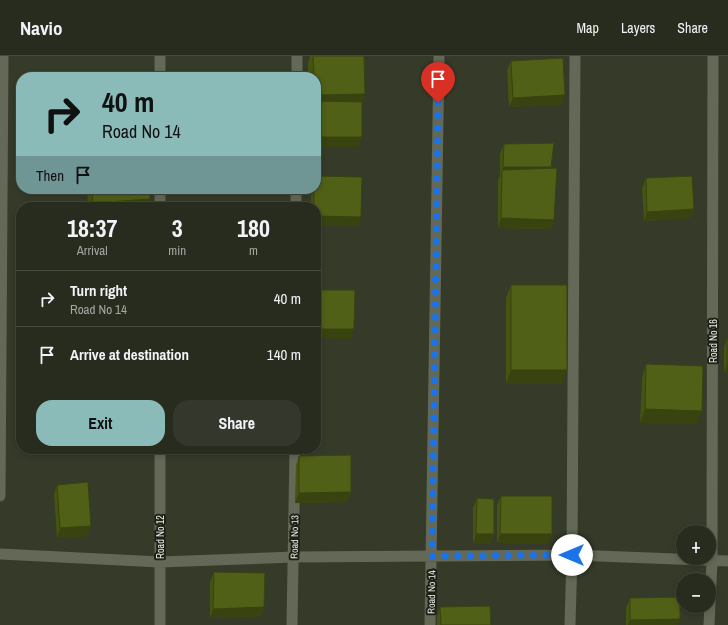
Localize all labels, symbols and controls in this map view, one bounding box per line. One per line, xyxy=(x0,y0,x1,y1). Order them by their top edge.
text: Navio xyxy=(20,15,62,41)
text: Map xyxy=(577,19,599,37)
text: Layers xyxy=(621,19,655,37)
text: Share xyxy=(677,19,708,37)
pin xyxy=(421,62,455,103)
icon: arrive xyxy=(427,68,449,90)
text: 40 m xyxy=(102,83,154,121)
icon: right xyxy=(36,88,88,140)
text: Road No 14 xyxy=(102,119,181,144)
icon: arrive xyxy=(72,164,94,186)
text: Then xyxy=(36,165,64,186)
text: 18:37 xyxy=(67,212,117,244)
text: 3 xyxy=(172,212,183,244)
text: 180 xyxy=(237,212,270,244)
text: Arrival xyxy=(77,242,108,259)
text: min xyxy=(168,242,186,259)
text: m xyxy=(249,242,258,259)
text: Turn right xyxy=(70,280,127,301)
icon: right xyxy=(36,288,58,310)
text: 40 m xyxy=(274,288,301,309)
text: Road No 14 xyxy=(70,301,127,318)
street label: Road No 16 xyxy=(707,319,720,363)
icon: arrive xyxy=(36,344,58,366)
text: Arrive at destination xyxy=(70,344,189,365)
text: 140 m xyxy=(267,344,301,365)
button: Exit xyxy=(36,400,165,446)
button: Share xyxy=(173,400,301,446)
street label: Road No 12 xyxy=(154,515,167,559)
street label: Road No 13 xyxy=(288,515,301,559)
map controls xyxy=(676,525,716,613)
button: + xyxy=(676,525,716,565)
position arrow xyxy=(551,534,593,576)
street label: Road No 14 xyxy=(425,570,438,614)
button: − xyxy=(676,573,716,613)

